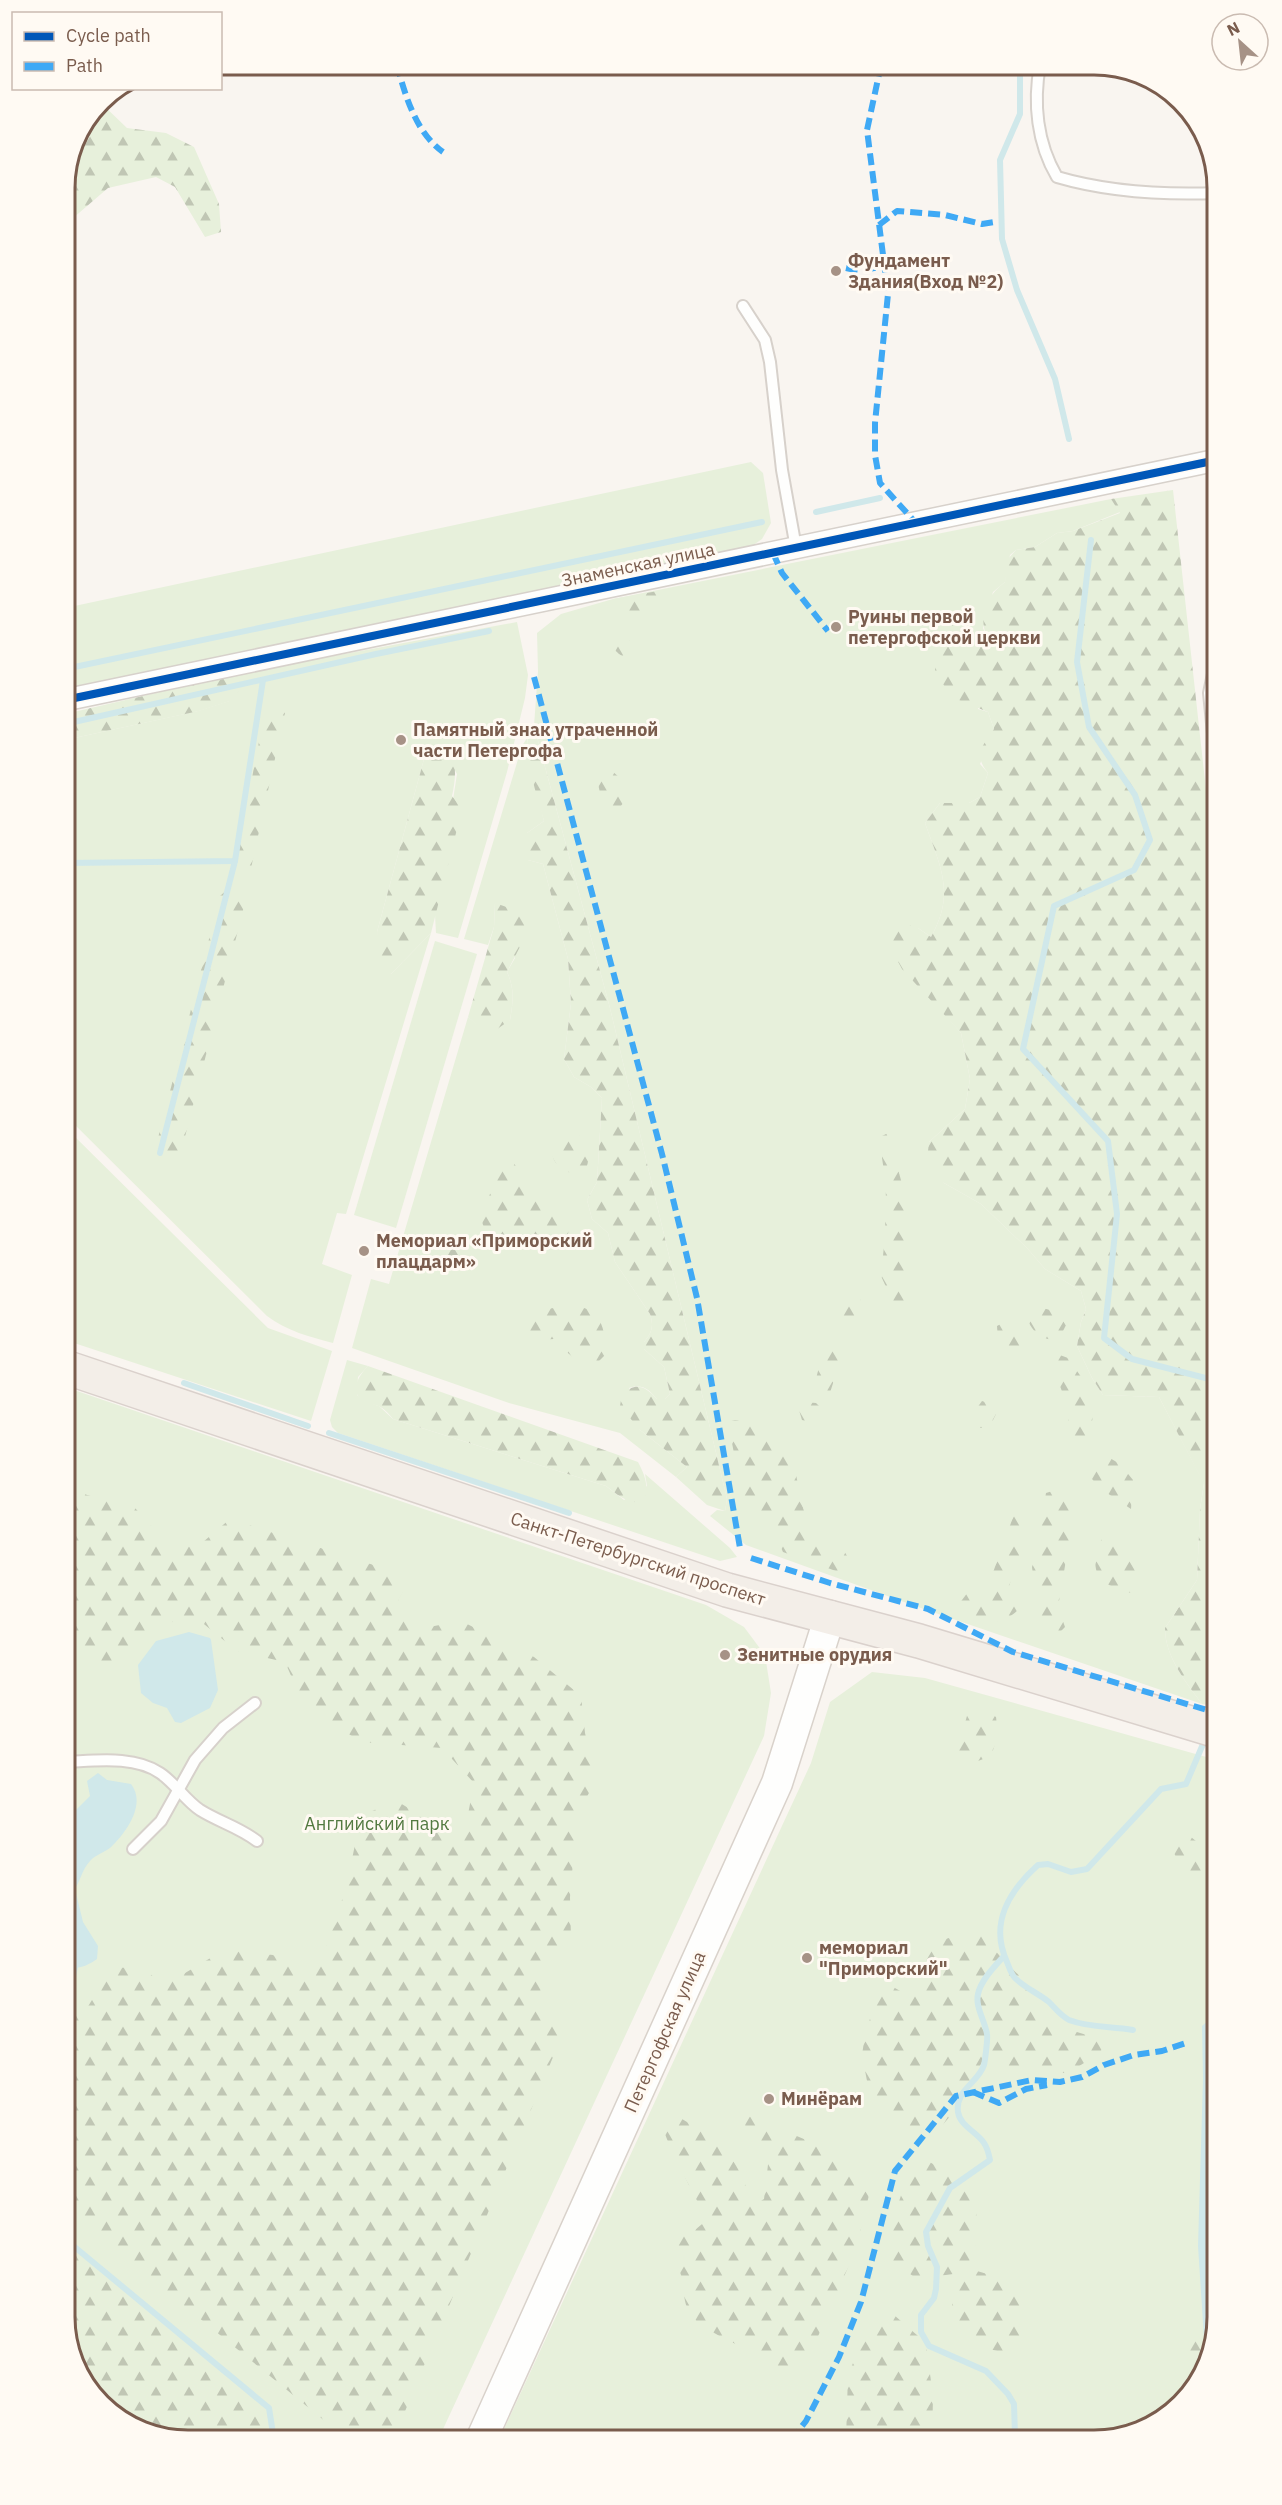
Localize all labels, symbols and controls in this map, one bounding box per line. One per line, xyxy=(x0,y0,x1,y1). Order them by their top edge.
legend xyxy=(12,12,222,90)
north arrow xyxy=(1210,12,1270,72)
text: N xyxy=(1223,17,1243,40)
text: Cycle path xyxy=(66,24,151,47)
text: Path xyxy=(66,54,103,77)
place label: Фундамент Здания(Вход №2) xyxy=(848,249,1003,293)
marker: Фундамент Здания(Вход №2) xyxy=(829,264,843,278)
street label: Знаменская улица xyxy=(559,537,717,592)
place label: Руины первой петергофской церкви xyxy=(848,605,1041,649)
marker: Руины первой петергофской церкви xyxy=(829,620,843,634)
place label: Памятный знак утраченной части Петергофа xyxy=(413,718,658,762)
marker: Памятный знак утраченной части Петергофа xyxy=(394,733,408,747)
place label: Мемориал «Приморский плацдарм» xyxy=(376,1229,592,1273)
marker: Мемориал «Приморский плацдарм» xyxy=(357,1244,371,1258)
street label: Санкт-Петербургский проспект xyxy=(508,1506,769,1611)
place label: Зенитные орудия xyxy=(737,1643,892,1666)
marker: Зенитные орудия xyxy=(718,1648,732,1662)
park label: Английский парк xyxy=(304,1812,450,1835)
place label: мемориал "Приморский" xyxy=(819,1936,948,1980)
street label: Петергофская улица xyxy=(619,1947,711,2116)
marker: мемориал "Приморский" xyxy=(800,1951,814,1965)
place label: Минёрам xyxy=(781,2087,862,2110)
marker: Минёрам xyxy=(762,2092,776,2106)

